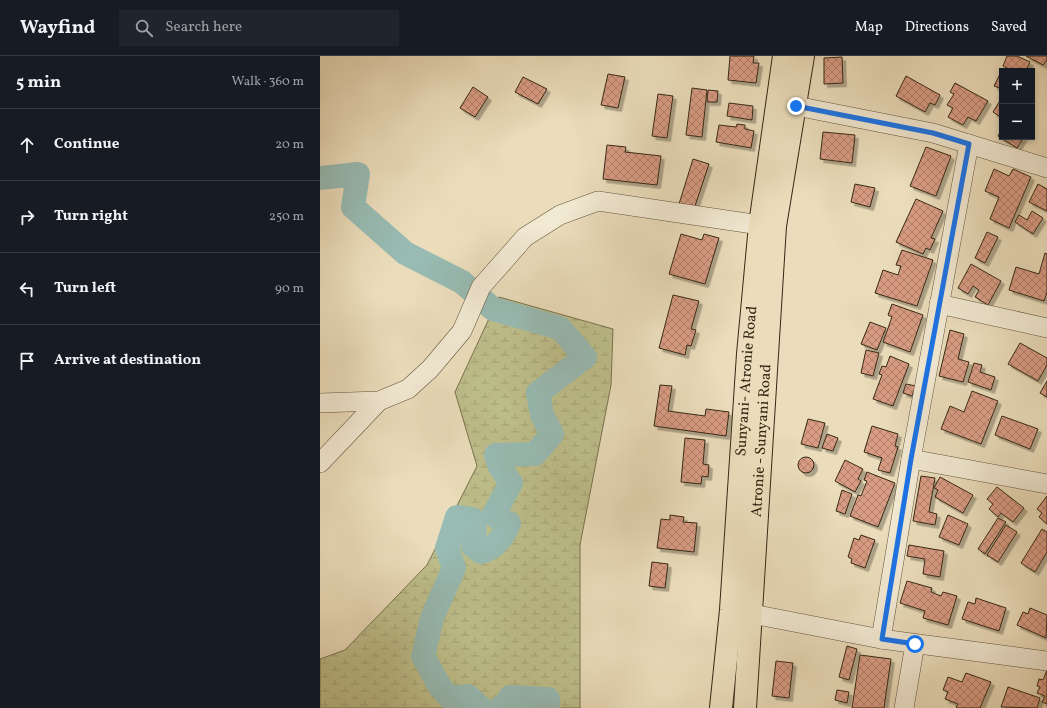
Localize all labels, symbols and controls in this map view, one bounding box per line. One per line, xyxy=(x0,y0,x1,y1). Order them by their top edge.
search box xyxy=(119,10,399,46)
text: Wayfind xyxy=(20,15,95,41)
icon: search xyxy=(133,17,155,39)
text: Search here xyxy=(165,17,242,38)
text: Map xyxy=(855,18,883,37)
text: Directions xyxy=(905,18,969,37)
text: Saved xyxy=(991,18,1027,37)
map controls xyxy=(999,68,1035,140)
button: + xyxy=(999,68,1035,104)
text: 5 min xyxy=(16,71,61,94)
text: Walk · 360 m xyxy=(232,73,304,91)
route end xyxy=(787,97,805,115)
button: − xyxy=(999,104,1035,140)
icon: ahead xyxy=(16,134,38,156)
text: Continue xyxy=(54,134,119,155)
text: 20 m xyxy=(275,136,304,154)
icon: right xyxy=(16,206,38,228)
text: Turn right xyxy=(54,206,128,227)
text: 250 m xyxy=(269,208,304,226)
icon: left xyxy=(16,278,38,300)
text: Turn left xyxy=(54,278,116,299)
text: 90 m xyxy=(275,280,304,298)
street label: Sunyani- Atronie Road xyxy=(731,305,763,457)
icon: arrive xyxy=(16,350,38,372)
text: Arrive at destination xyxy=(54,350,201,371)
street label: Atronie - Sunyani Road xyxy=(746,363,777,518)
route start xyxy=(906,635,924,653)

